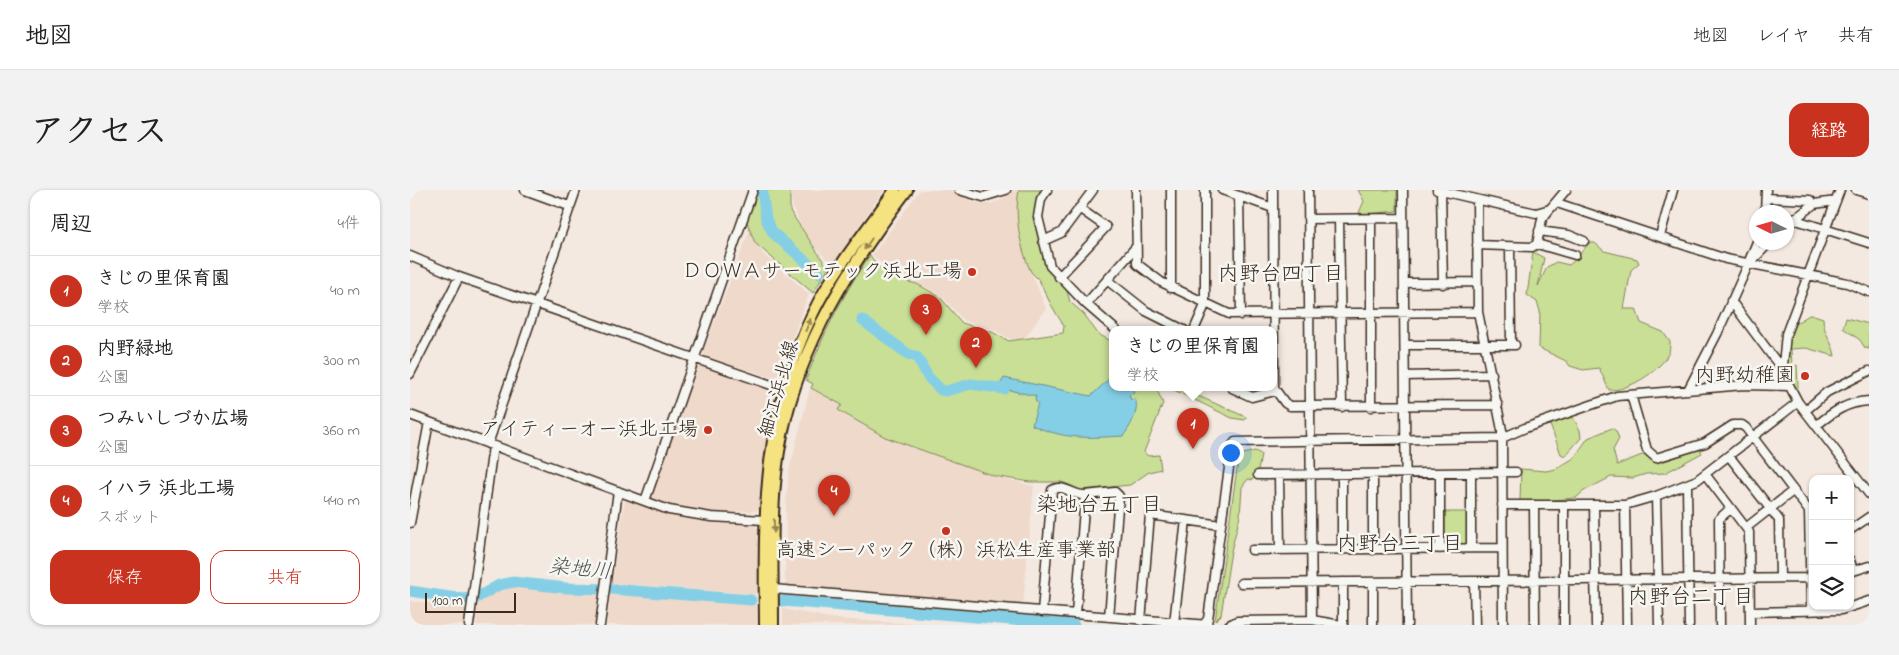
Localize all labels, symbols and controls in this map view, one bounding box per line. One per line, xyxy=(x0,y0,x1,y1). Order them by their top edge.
text: 地図 xyxy=(25,20,73,55)
text: 地図 xyxy=(1693,24,1729,50)
text: レイヤ xyxy=(1757,24,1810,50)
text: 共有 xyxy=(1838,24,1874,50)
button: 経路 xyxy=(1789,103,1869,157)
text: アクセス xyxy=(30,108,168,159)
north arrow xyxy=(1749,205,1794,250)
text: 周辺 xyxy=(50,210,92,240)
text: 4件 xyxy=(337,212,360,236)
one-way arrow xyxy=(863,237,873,251)
place label: ＤＯＷＡサーモテック浜北工場 xyxy=(682,258,962,287)
district label: 内野台四丁目 xyxy=(1218,260,1344,290)
text: きじの里保育園 xyxy=(97,266,230,293)
marker: ＤＯＷＡサーモテック浜北工場 xyxy=(966,266,978,278)
text: 1 xyxy=(63,279,69,303)
text: 40 m xyxy=(330,279,360,303)
pin: 3 xyxy=(910,294,942,335)
text: 学校 xyxy=(97,296,129,320)
one-way arrow xyxy=(804,317,812,332)
popup xyxy=(1109,326,1277,391)
pin: 2 xyxy=(960,327,992,368)
text: きじの里保育園 xyxy=(1126,334,1260,361)
text: 内野緑地 xyxy=(97,336,173,363)
street label: 細江浜北線 xyxy=(752,337,808,441)
text: 2 xyxy=(62,349,70,373)
text: 300 m xyxy=(323,349,360,373)
place label: 内野幼稚園 xyxy=(1695,362,1795,391)
text: 学校 xyxy=(1126,364,1159,388)
text: 公園 xyxy=(97,366,129,390)
marker: 内野幼稚園 xyxy=(1799,370,1811,382)
text: つみいしづか広場 xyxy=(97,406,249,433)
pin: 1 xyxy=(1177,408,1209,449)
place label: アイティーオー浜北工場 xyxy=(480,416,698,445)
text: 3 xyxy=(63,419,69,443)
text: 360 m xyxy=(323,419,360,443)
marker: アイティーオー浜北工場 xyxy=(702,424,714,436)
text: 公園 xyxy=(97,436,129,460)
your location xyxy=(1218,440,1244,466)
pin: 4 xyxy=(818,475,850,516)
map controls xyxy=(1809,475,1854,610)
button: + xyxy=(1809,475,1854,520)
text: イハラ 浜北工場 xyxy=(97,476,235,503)
text: 4 xyxy=(63,489,69,513)
text: 440 m xyxy=(323,489,360,513)
district label: 染地台五丁目 xyxy=(1036,491,1162,521)
text: スポット xyxy=(97,506,161,530)
one-way arrow xyxy=(770,518,778,534)
button: − xyxy=(1809,520,1854,565)
marker: 高速シーパック（株）浜松生産事業部 xyxy=(940,525,952,537)
district label: 内野台三丁目 xyxy=(1337,530,1463,560)
place label: 高速シーパック（株）浜松生産事業部 xyxy=(776,537,1116,566)
button: 保存 xyxy=(50,550,200,604)
button: 共有 xyxy=(210,550,360,604)
water label: 染地川 xyxy=(547,552,613,588)
button: layers xyxy=(1809,565,1854,610)
district label: 内野台二丁目 xyxy=(1628,583,1754,613)
scale bar xyxy=(425,590,516,613)
text: 100 m xyxy=(432,591,463,612)

